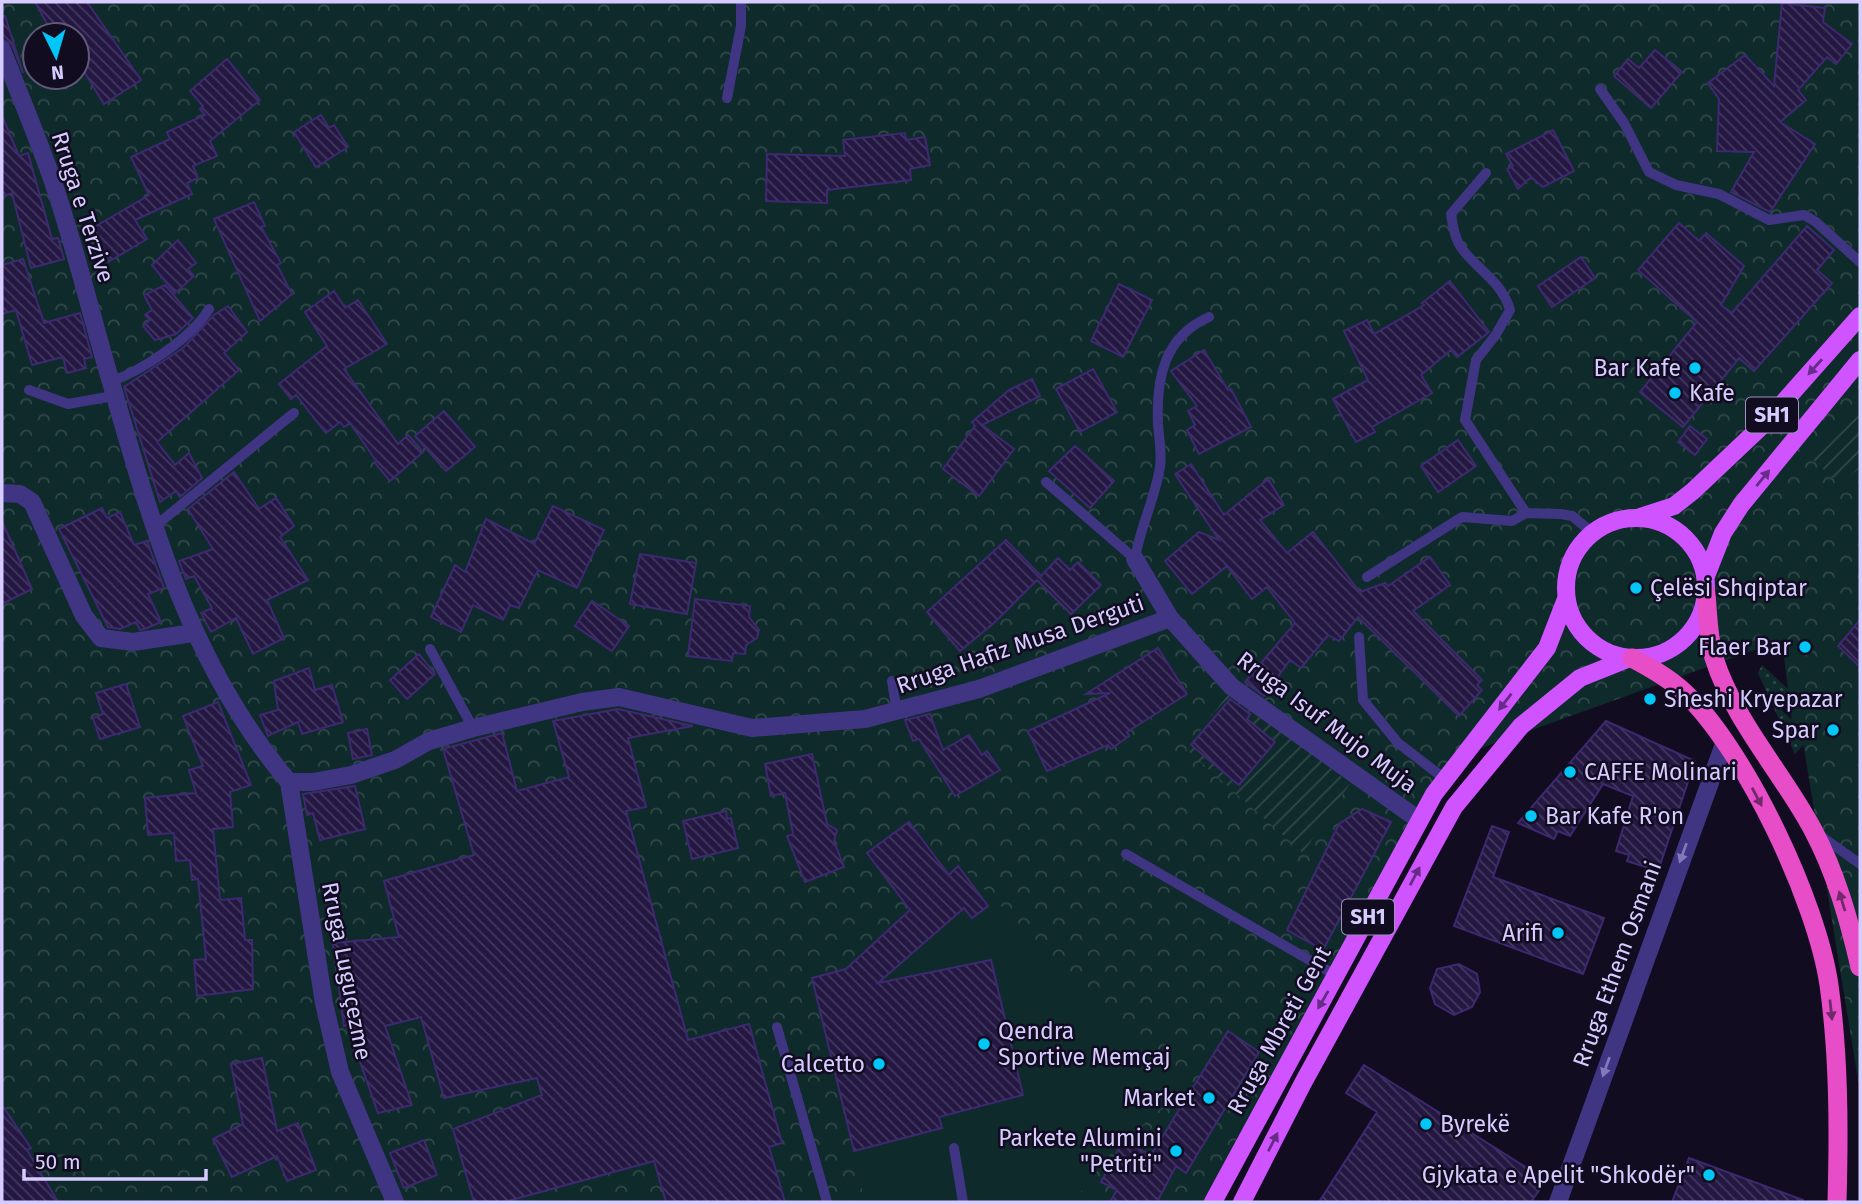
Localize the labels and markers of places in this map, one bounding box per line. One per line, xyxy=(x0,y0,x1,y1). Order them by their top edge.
place label: Bar Kafe xyxy=(1594,354,1681,382)
marker: Bar Kafe xyxy=(1687,360,1703,376)
place label: Kafe xyxy=(1689,379,1735,407)
marker: Kafe xyxy=(1667,385,1683,401)
place label: Çelësi Shqiptar xyxy=(1650,574,1807,602)
marker: Çelësi Shqiptar xyxy=(1628,580,1644,596)
place label: Flaer Bar xyxy=(1698,633,1791,661)
marker: Flaer Bar xyxy=(1797,639,1813,655)
place label: Sheshi Kryepazar xyxy=(1664,685,1843,713)
marker: Sheshi Kryepazar xyxy=(1642,691,1658,707)
place label: Spar xyxy=(1772,716,1819,744)
marker: Spar xyxy=(1825,722,1841,738)
place label: CAFFE Molinari xyxy=(1584,758,1737,786)
marker: CAFFE Molinari xyxy=(1562,764,1578,780)
place label: Bar Kafe R'on xyxy=(1545,802,1684,830)
marker: Bar Kafe R'on xyxy=(1523,808,1539,824)
place label: Arifi xyxy=(1502,919,1544,947)
marker: Arifi xyxy=(1550,925,1566,941)
place label: Qendra Sportive Memçaj xyxy=(998,1017,1171,1071)
marker: Qendra Sportive Memçaj xyxy=(976,1036,992,1052)
place label: Calcetto xyxy=(781,1050,865,1078)
marker: Calcetto xyxy=(871,1056,887,1072)
place label: Market xyxy=(1123,1084,1196,1112)
marker: Market xyxy=(1201,1090,1217,1106)
place label: Byrekë xyxy=(1440,1110,1510,1138)
marker: Byrekë xyxy=(1418,1116,1434,1132)
place label: Parkete Alumini "Petriti" xyxy=(998,1124,1162,1178)
marker: Parkete Alumini "Petriti" xyxy=(1168,1143,1184,1159)
place label: Gjykata e Apelit "Shkodër" xyxy=(1422,1161,1695,1189)
marker: Gjykata e Apelit "Shkodër" xyxy=(1701,1167,1717,1183)

